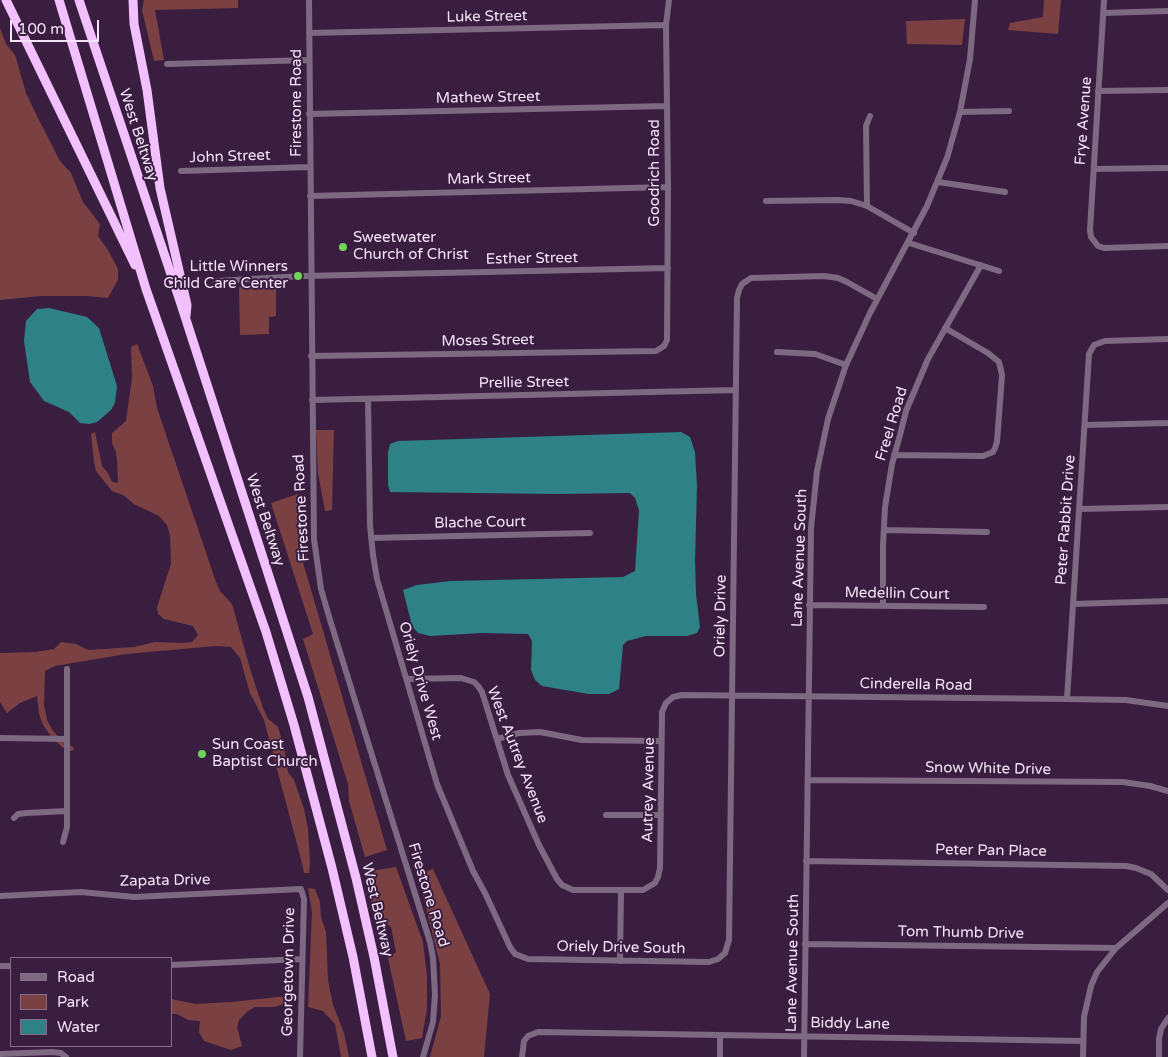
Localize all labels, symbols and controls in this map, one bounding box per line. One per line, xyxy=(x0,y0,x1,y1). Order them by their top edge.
street label: Luke Street xyxy=(446,7,528,27)
scale bar xyxy=(12,10,101,42)
text: 100 m xyxy=(18,20,64,38)
street label: Firestone Road xyxy=(288,49,306,157)
street label: Frye Avenue xyxy=(1072,76,1096,166)
street label: West Beltway xyxy=(115,87,161,183)
street label: Mathew Street xyxy=(436,88,540,108)
street label: Goodrich Road xyxy=(646,119,664,227)
street label: John Street xyxy=(189,147,271,167)
street label: Mark Street xyxy=(447,169,531,189)
place label: Sweetwater Church of Christ xyxy=(353,229,469,264)
marker: Sweetwater Church of Christ xyxy=(337,241,349,253)
street label: Esther Street xyxy=(486,249,578,269)
place label: Little Winners Child Care Center xyxy=(163,258,288,293)
marker: Little Winners Child Care Center xyxy=(292,270,304,282)
street label: Moses Street xyxy=(441,331,535,351)
street label: Prellie Street xyxy=(479,373,569,393)
street label: Freel Road xyxy=(872,385,912,463)
street label: Firestone Road xyxy=(290,454,314,562)
street label: Peter Rabbit Drive xyxy=(1052,454,1080,586)
street label: West Beltway xyxy=(242,472,288,568)
street label: Lane Avenue South xyxy=(789,488,811,628)
street label: Blache Court xyxy=(434,513,526,533)
street label: Oriely Drive xyxy=(711,575,731,657)
street label: Medellin Court xyxy=(844,584,950,604)
street label: Oriely Drive West xyxy=(394,620,446,742)
street label: Cinderella Road xyxy=(859,675,973,695)
street label: West Autrey Avenue xyxy=(483,684,551,826)
place label: Sun Coast Baptist Church xyxy=(212,736,318,771)
street label: Autrey Avenue xyxy=(639,737,659,843)
marker: Sun Coast Baptist Church xyxy=(196,748,208,760)
street label: Snow White Drive xyxy=(925,759,1051,779)
street label: Firestone Road xyxy=(404,841,452,949)
street label: Peter Pan Place xyxy=(935,841,1047,861)
street label: West Beltway xyxy=(357,861,397,959)
street label: Zapata Drive xyxy=(119,871,211,891)
street label: Lane Avenue South xyxy=(783,894,803,1032)
street label: Georgetown Drive xyxy=(279,907,299,1037)
street label: Tom Thumb Drive xyxy=(898,923,1024,943)
street label: Oriely Drive South xyxy=(556,938,686,958)
legend xyxy=(10,957,172,1047)
text: Road xyxy=(57,968,95,986)
text: Park xyxy=(57,993,89,1011)
street label: Biddy Lane xyxy=(810,1014,890,1034)
text: Water xyxy=(57,1018,100,1036)

